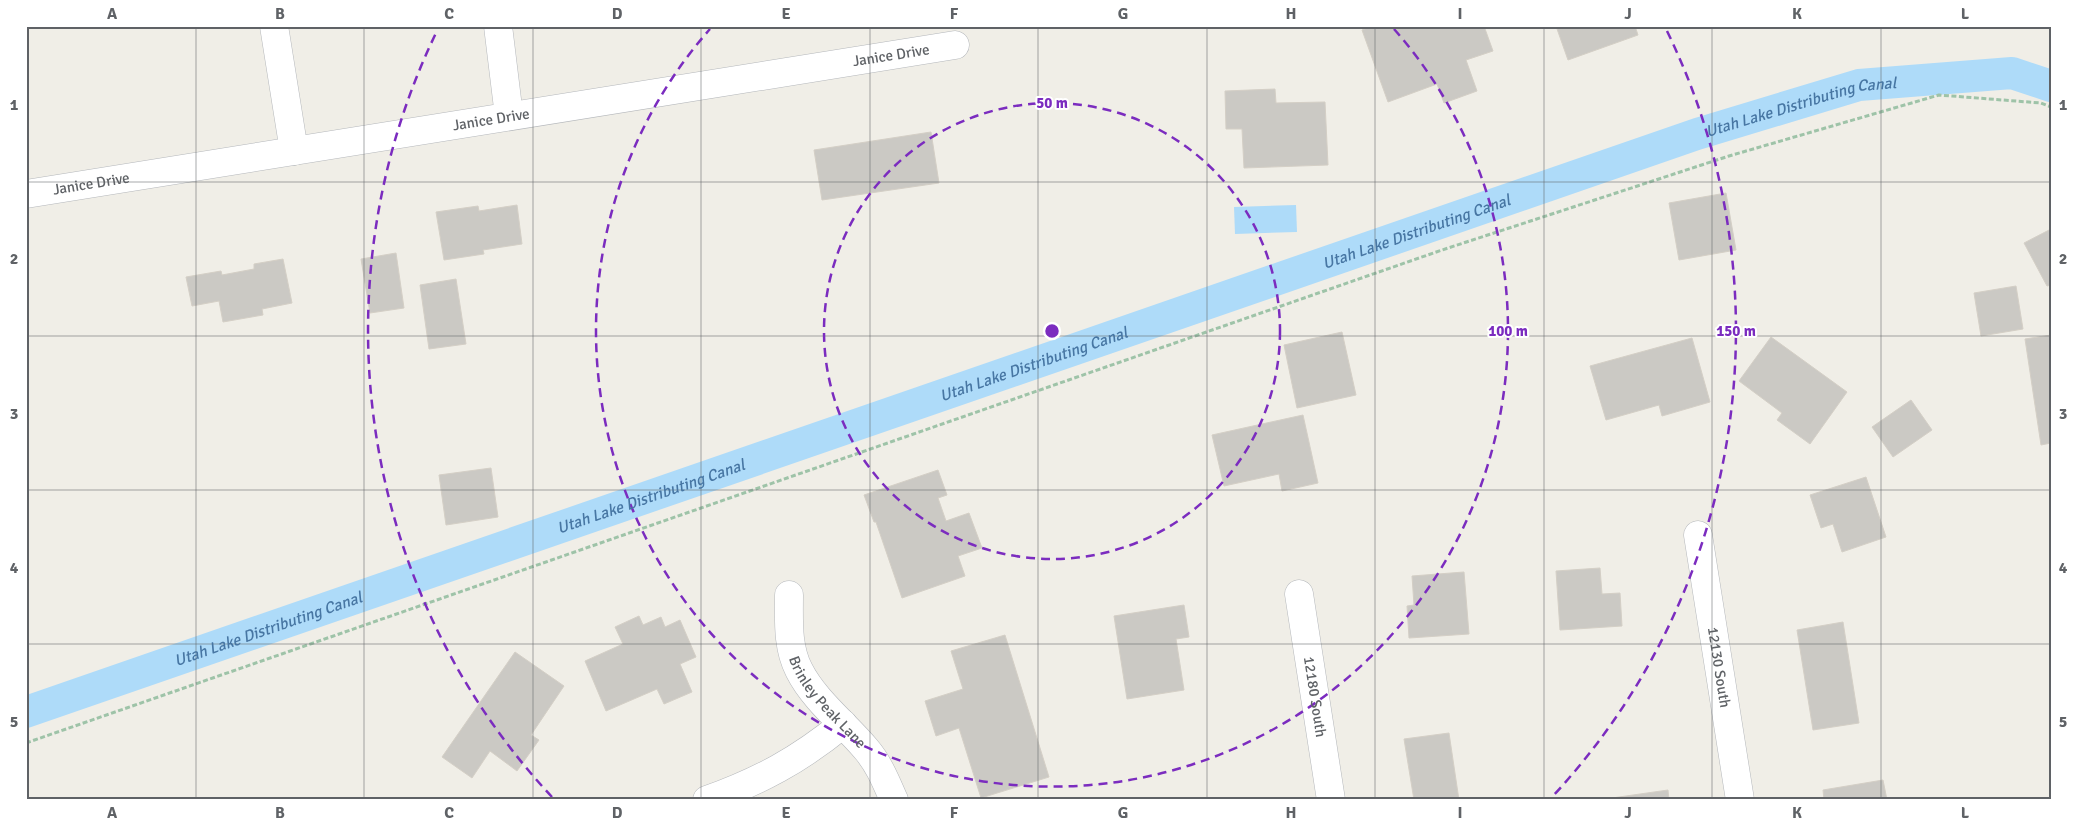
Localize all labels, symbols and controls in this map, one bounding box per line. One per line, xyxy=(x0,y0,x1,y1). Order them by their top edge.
text: A xyxy=(107,4,118,24)
text: B xyxy=(275,4,285,24)
text: C xyxy=(444,4,454,24)
text: D xyxy=(612,4,623,24)
text: E xyxy=(781,4,791,24)
text: F xyxy=(950,4,959,24)
text: G xyxy=(1118,4,1128,24)
text: H xyxy=(1286,4,1296,24)
text: I xyxy=(1457,4,1463,24)
text: J xyxy=(1624,4,1632,24)
text: K xyxy=(1792,4,1802,24)
text: L xyxy=(1961,4,1970,24)
street label: Janice Drive xyxy=(851,40,931,70)
water label: Utah Lake Distributing Canal xyxy=(1703,73,1898,142)
text: 50 m xyxy=(1036,94,1068,112)
text: 1 xyxy=(10,95,19,115)
text: 1 xyxy=(2059,95,2068,115)
street label: Janice Drive xyxy=(451,104,531,134)
street label: Janice Drive xyxy=(51,169,131,199)
water label: Utah Lake Distributing Canal xyxy=(1320,190,1514,274)
text: 2 xyxy=(10,249,18,269)
text: 2 xyxy=(2059,249,2067,269)
water label: Utah Lake Distributing Canal xyxy=(937,322,1132,406)
centre of rings xyxy=(1043,322,1061,340)
text: 100 m xyxy=(1488,322,1528,340)
text: 150 m xyxy=(1716,322,1756,340)
text: 3 xyxy=(10,404,18,424)
text: 3 xyxy=(2059,404,2067,424)
water label: Utah Lake Distributing Canal xyxy=(554,455,749,539)
text: 4 xyxy=(10,558,19,578)
text: 4 xyxy=(2059,558,2068,578)
water label: Utah Lake Distributing Canal xyxy=(172,587,366,671)
street label: 12130 South xyxy=(1704,626,1734,709)
street label: Brinley Peak Lane xyxy=(785,654,870,752)
street label: 12180 South xyxy=(1300,655,1330,738)
text: 5 xyxy=(10,712,18,732)
text: 5 xyxy=(2059,712,2067,732)
text: A xyxy=(107,803,118,823)
text: B xyxy=(275,803,285,823)
text: C xyxy=(444,803,454,823)
text: D xyxy=(612,803,623,823)
text: E xyxy=(781,803,791,823)
text: F xyxy=(950,803,959,823)
text: G xyxy=(1118,803,1128,823)
text: H xyxy=(1286,803,1296,823)
text: I xyxy=(1457,803,1463,823)
text: J xyxy=(1624,803,1632,823)
text: K xyxy=(1792,803,1802,823)
text: L xyxy=(1961,803,1970,823)

